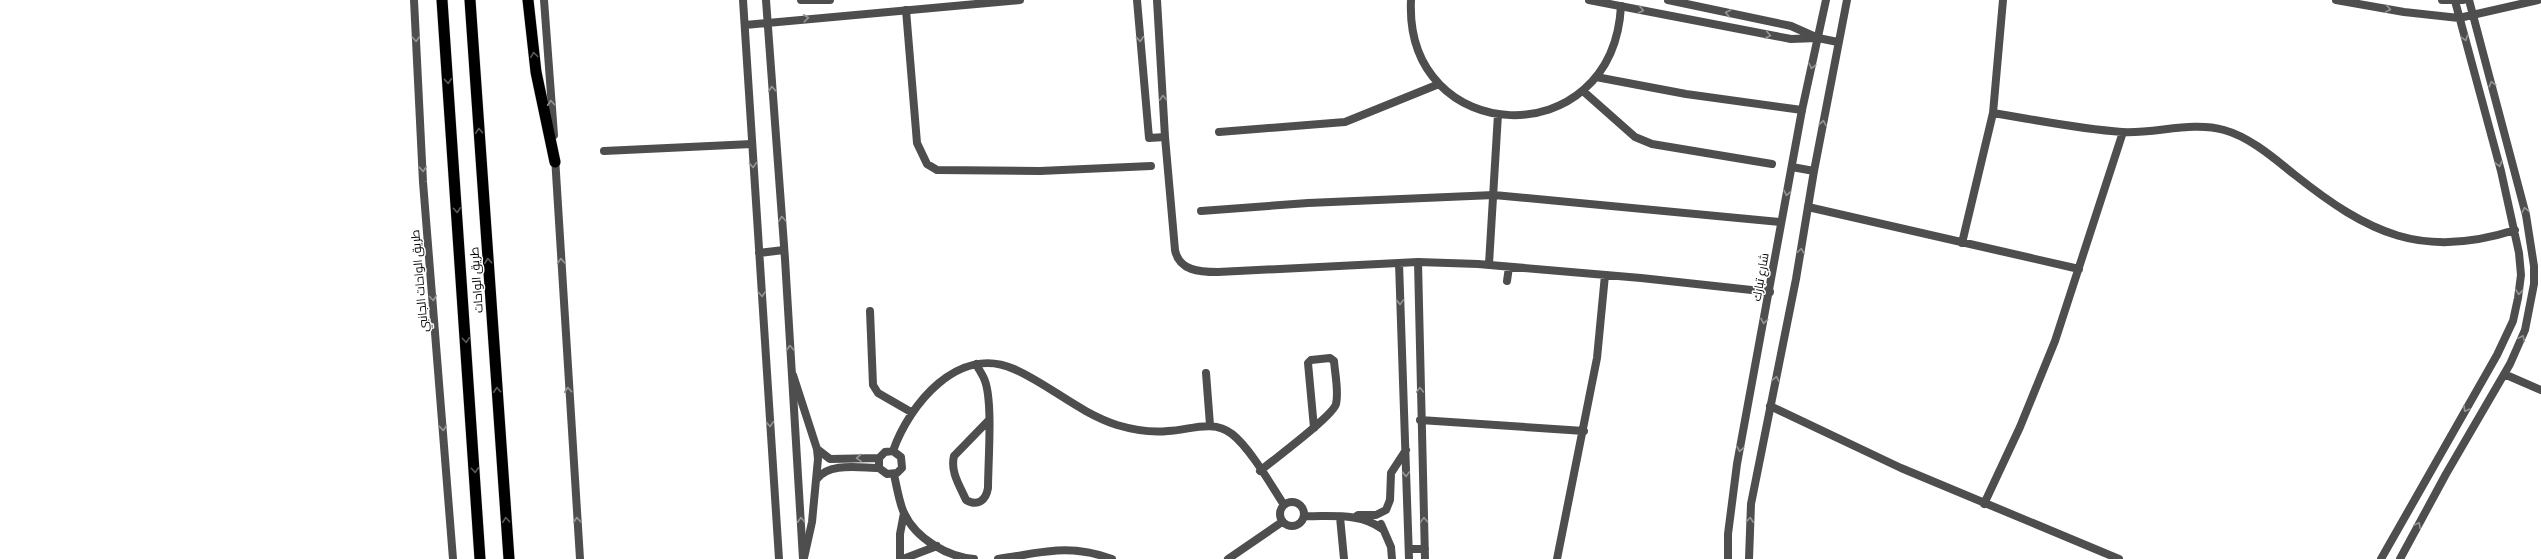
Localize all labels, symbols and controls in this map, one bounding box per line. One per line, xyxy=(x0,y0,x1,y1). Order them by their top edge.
one-way arrow xyxy=(2385,4,2391,13)
one-way arrow xyxy=(1638,5,1644,14)
one-way arrow xyxy=(1725,9,1731,17)
one-way arrow xyxy=(803,14,809,23)
one-way arrow xyxy=(1765,30,1771,39)
one-way arrow xyxy=(2460,35,2469,42)
one-way arrow xyxy=(412,36,420,42)
one-way arrow xyxy=(1136,36,1145,42)
one-way arrow xyxy=(530,52,539,59)
one-way arrow xyxy=(1809,62,1817,69)
one-way arrow xyxy=(443,78,452,84)
one-way arrow xyxy=(2488,81,2497,88)
one-way arrow xyxy=(768,86,777,92)
one-way arrow xyxy=(1159,95,1167,101)
one-way arrow xyxy=(547,100,556,106)
one-way arrow xyxy=(1818,120,1827,126)
one-way arrow xyxy=(475,128,484,134)
one-way arrow xyxy=(2494,161,2502,167)
one-way arrow xyxy=(748,162,757,168)
one-way arrow xyxy=(418,166,427,172)
one-way arrow xyxy=(1783,190,1791,196)
one-way arrow xyxy=(453,207,462,213)
one-way arrow xyxy=(2521,207,2529,213)
one-way arrow xyxy=(778,216,787,222)
street label: طريق الواحات الجانبي xyxy=(405,229,434,333)
street label: طريق الواحات xyxy=(464,246,488,314)
one-way arrow xyxy=(1796,248,1805,254)
street label: شارع تبارك xyxy=(1746,251,1774,303)
one-way arrow xyxy=(484,258,493,264)
one-way arrow xyxy=(556,258,565,264)
one-way arrow xyxy=(2515,289,2524,295)
one-way arrow xyxy=(757,291,766,297)
one-way arrow xyxy=(428,295,437,301)
one-way arrow xyxy=(1396,299,1405,305)
one-way arrow xyxy=(1760,318,1769,324)
one-way arrow xyxy=(2517,334,2525,342)
one-way arrow xyxy=(462,337,471,343)
one-way arrow xyxy=(785,345,794,351)
one-way arrow xyxy=(1771,375,1779,382)
one-way arrow xyxy=(492,387,501,393)
one-way arrow xyxy=(564,387,573,393)
one-way arrow xyxy=(1415,387,1424,393)
one-way arrow xyxy=(2463,405,2470,412)
one-way arrow xyxy=(766,421,775,427)
one-way arrow xyxy=(439,425,448,431)
one-way arrow xyxy=(1736,446,1744,452)
one-way arrow xyxy=(856,454,862,463)
one-way arrow xyxy=(470,467,479,473)
one-way arrow xyxy=(1402,471,1411,477)
one-way arrow xyxy=(502,517,511,523)
one-way arrow xyxy=(573,517,582,523)
one-way arrow xyxy=(796,517,805,523)
one-way arrow xyxy=(1419,517,1428,523)
one-way arrow xyxy=(1746,517,1755,523)
one-way arrow xyxy=(2414,521,2421,529)

